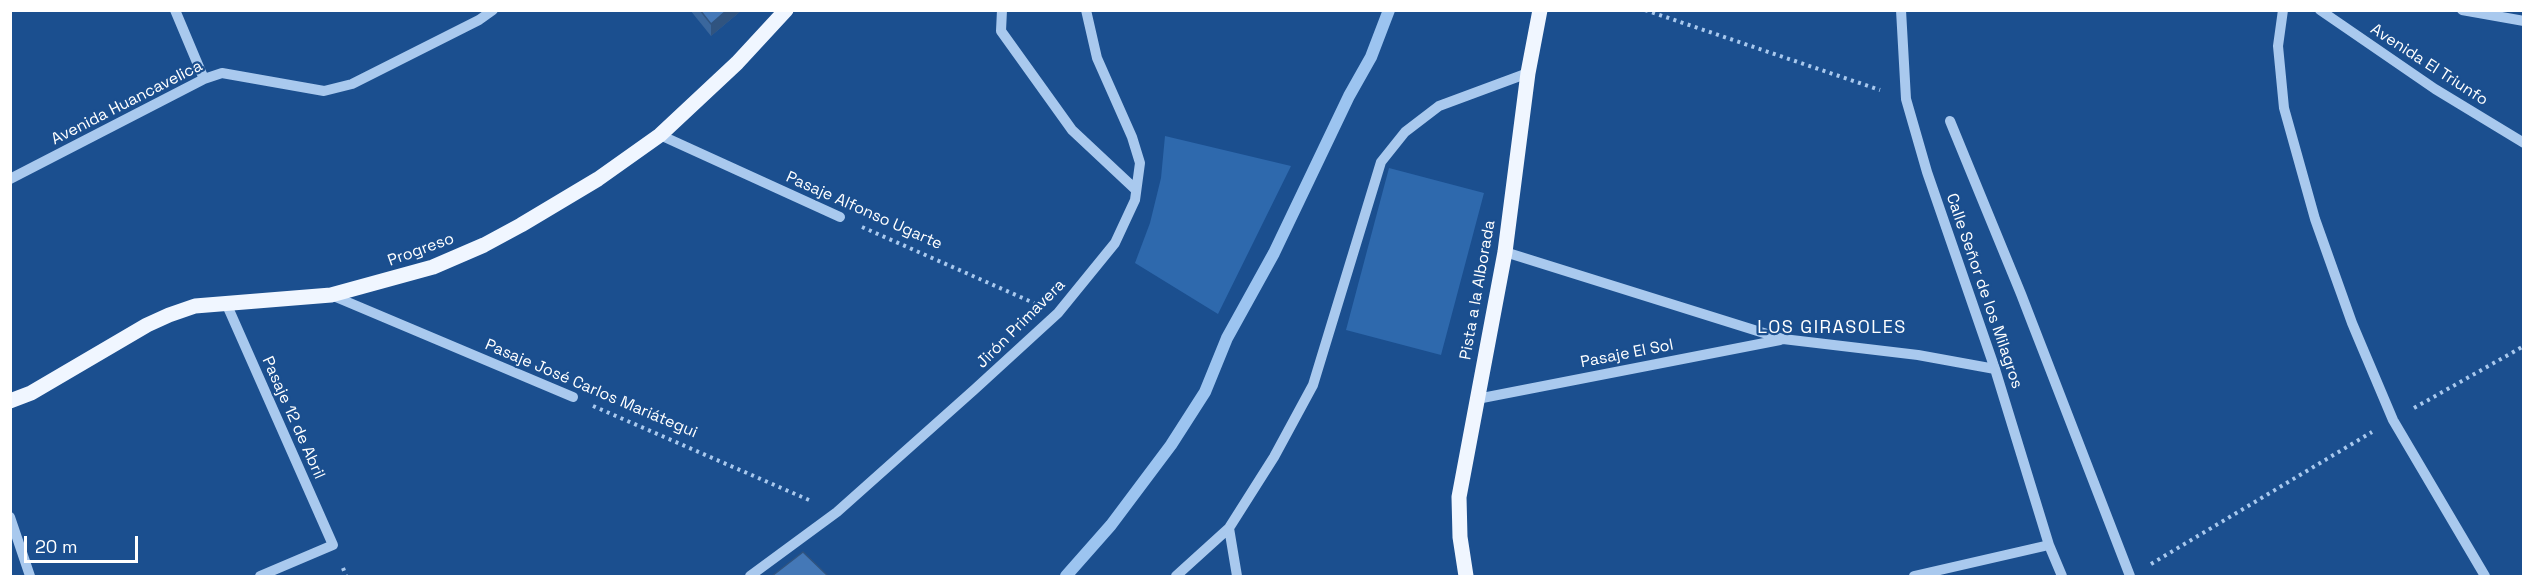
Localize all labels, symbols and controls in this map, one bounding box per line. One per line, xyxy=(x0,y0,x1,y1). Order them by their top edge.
street label: Avenida El Triunfo xyxy=(2367,20,2491,110)
street label: Avenida Huancavelica xyxy=(48,57,206,149)
street label: Pasaje Alfonso Ugarte xyxy=(783,168,945,254)
street label: Calle Señor de los Milagros xyxy=(1942,191,2026,391)
street label: Pista a la Alborada xyxy=(1456,219,1500,361)
street label: Progreso xyxy=(385,229,457,271)
street label: Jirón Primavera xyxy=(973,276,1069,372)
district label: LOS GIRASOLES xyxy=(1757,317,1907,339)
street label: Pasaje José Carlos Mariátegui xyxy=(482,335,700,443)
street label: Pasaje El Sol xyxy=(1579,336,1675,372)
street label: Pasaje 12 de Abril xyxy=(257,354,329,482)
scale bar xyxy=(27,524,141,562)
text: 20 m xyxy=(35,535,78,558)

